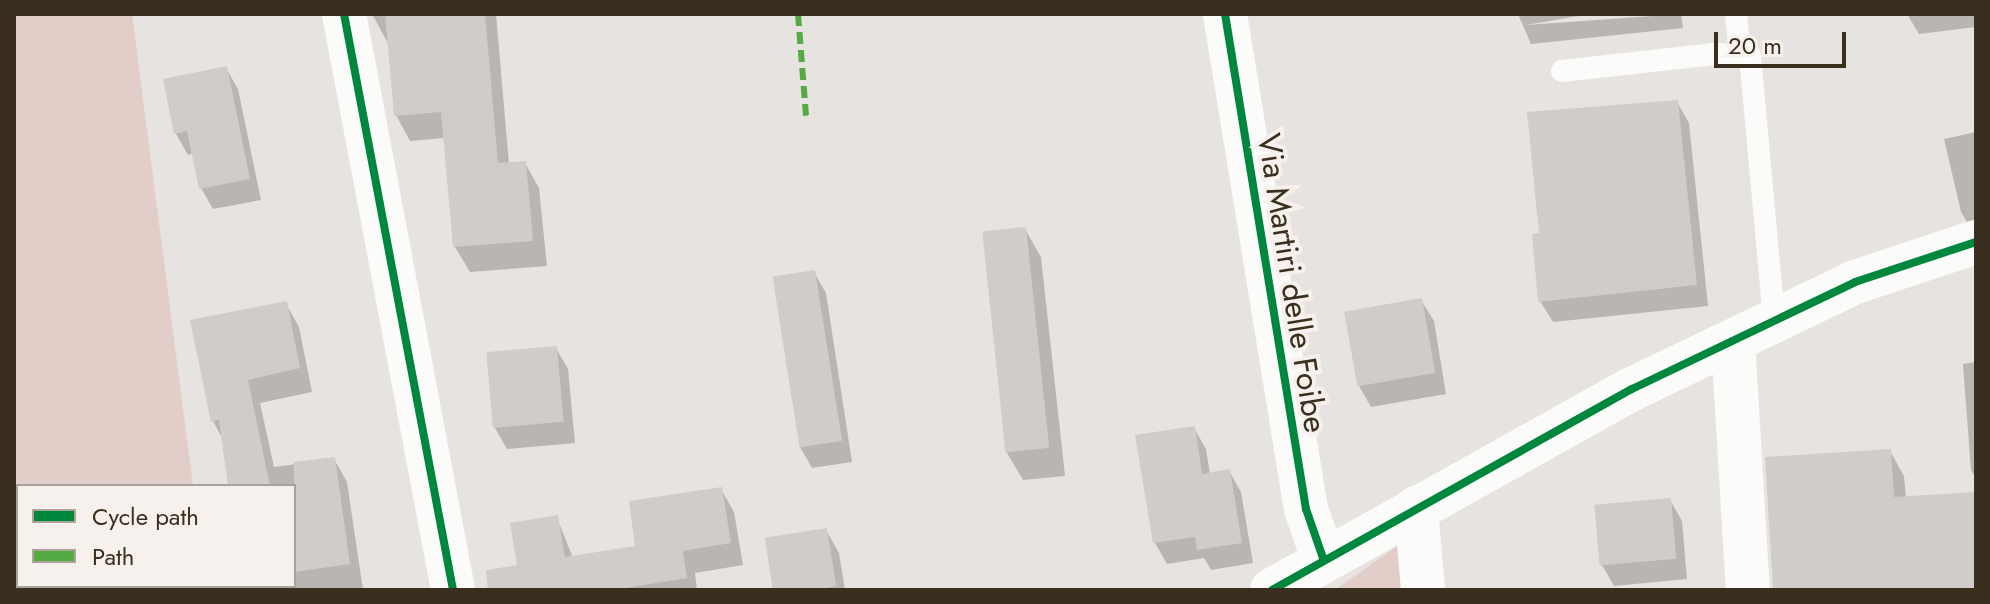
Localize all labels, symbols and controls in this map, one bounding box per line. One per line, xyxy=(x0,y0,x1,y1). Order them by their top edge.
scale bar xyxy=(1718,16,1850,66)
text: 20 m xyxy=(1728,28,1782,63)
street label: Via Martiri delle Foibe xyxy=(1249,131,1335,435)
legend xyxy=(16,484,296,588)
text: Cycle path xyxy=(92,499,199,534)
text: Path xyxy=(92,539,134,574)

